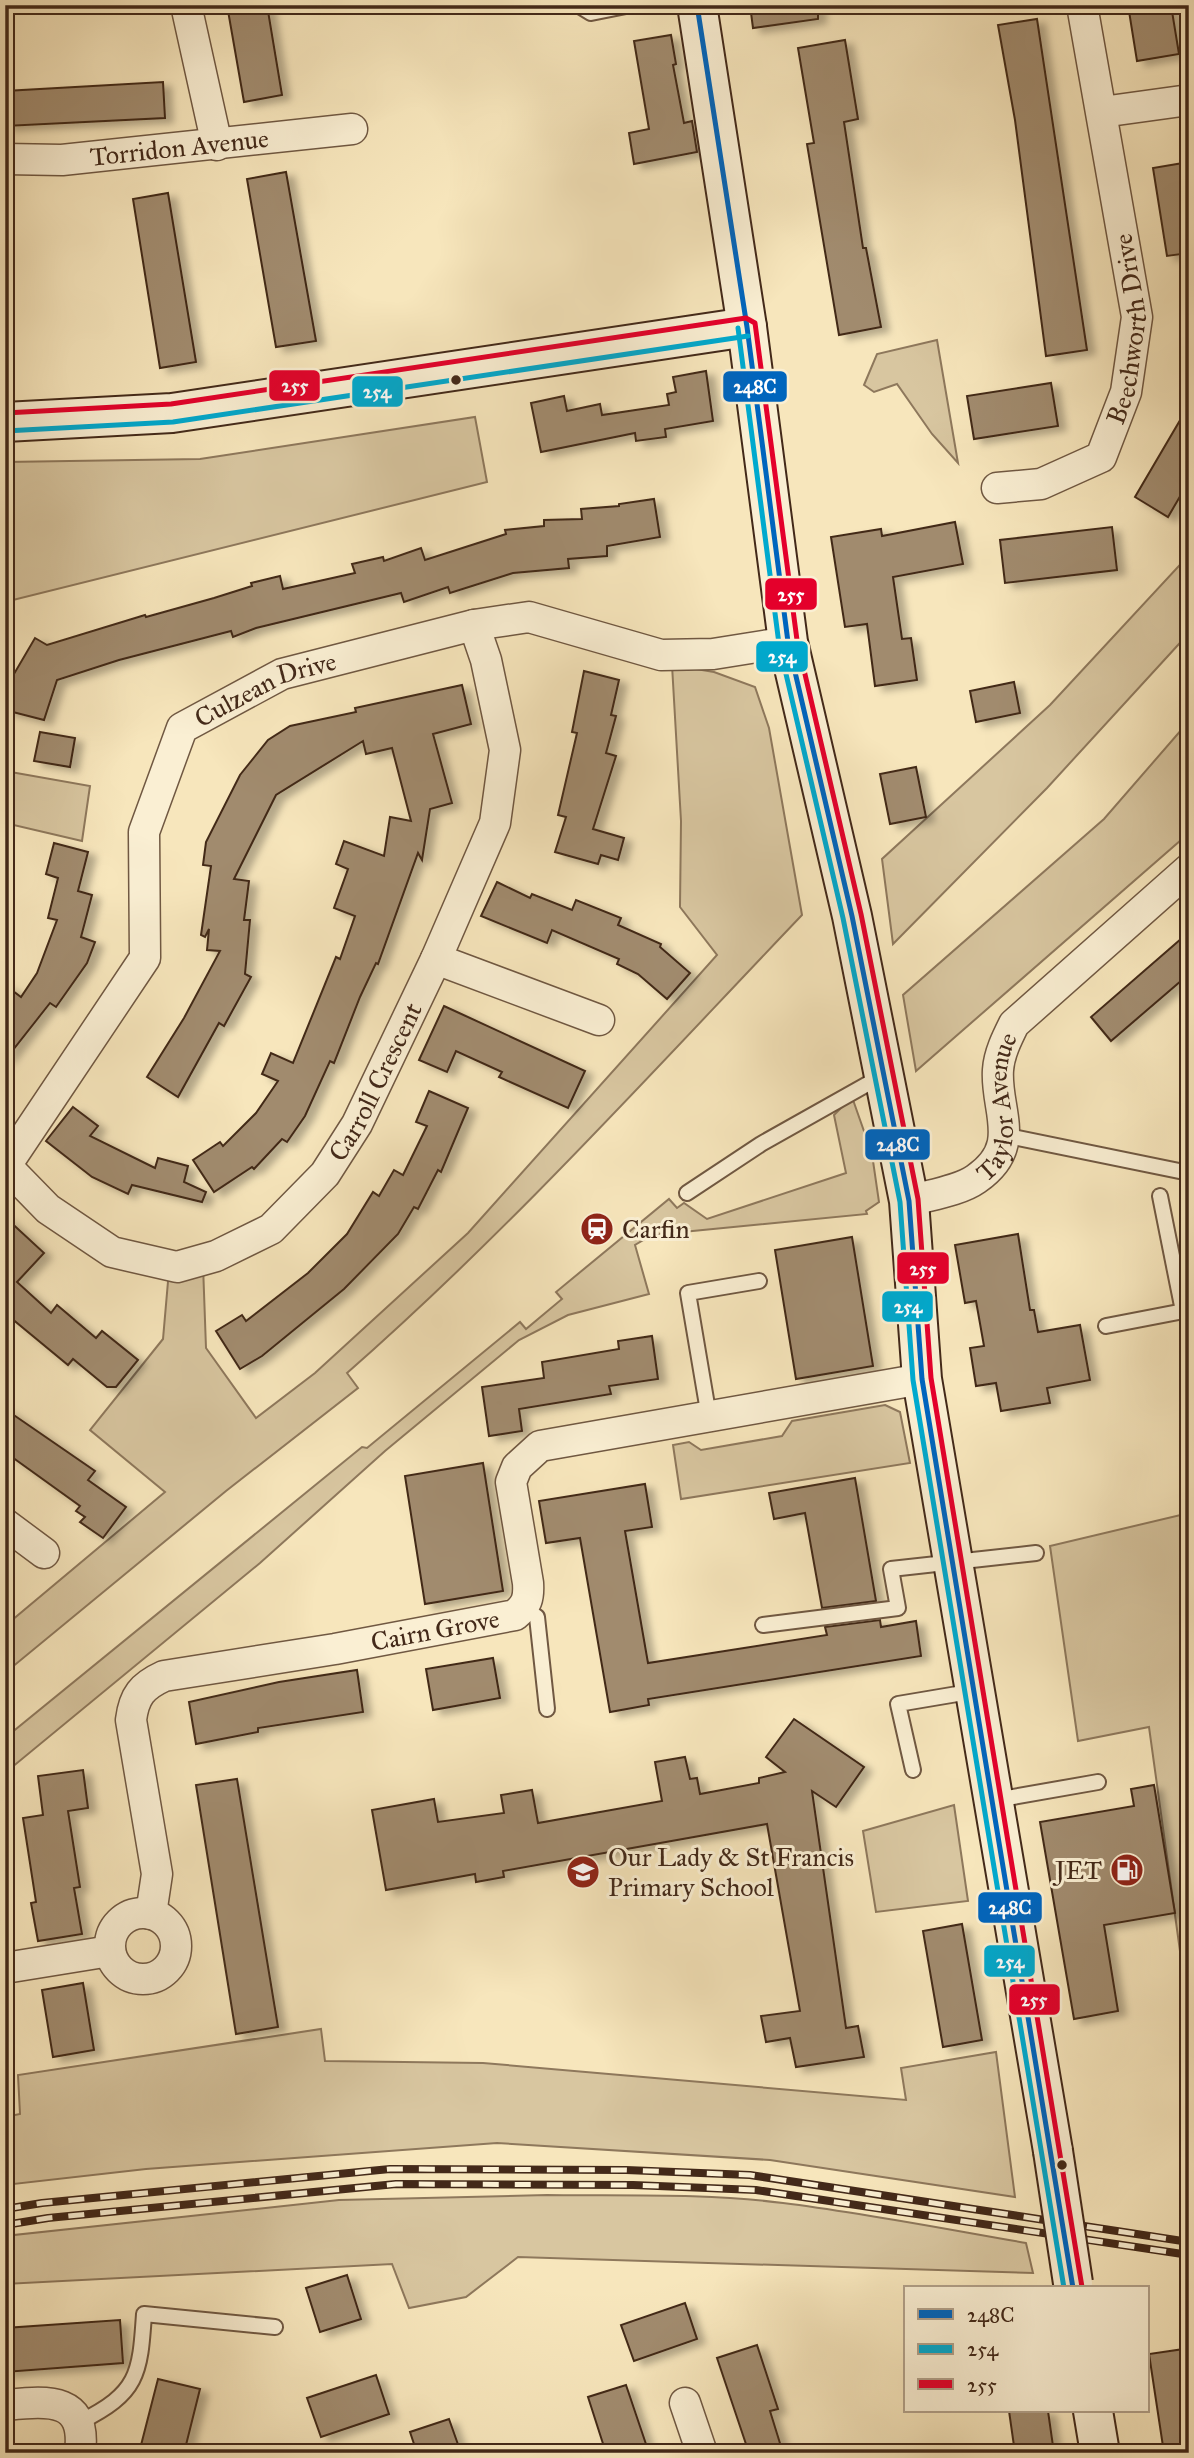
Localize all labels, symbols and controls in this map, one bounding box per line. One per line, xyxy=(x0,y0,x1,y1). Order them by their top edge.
street label: Torridon Avenue xyxy=(88,122,270,173)
street label: Beechworth Drive xyxy=(1099,231,1153,429)
line badge: 255 xyxy=(268,369,321,402)
line badge: 248C xyxy=(722,370,788,403)
unlabelled marker xyxy=(449,373,463,387)
text: 255 xyxy=(282,374,309,397)
line badge: 254 xyxy=(351,375,404,408)
text: 248C xyxy=(733,375,777,399)
text: 254 xyxy=(363,380,392,404)
line badge: 255 xyxy=(764,577,818,611)
text: 255 xyxy=(778,583,805,606)
line badge: 254 xyxy=(755,640,809,673)
street label: Culzean Drive xyxy=(189,645,340,734)
text: 254 xyxy=(768,645,797,669)
street label: Carroll Crescent xyxy=(321,997,429,1167)
street label: Taylor Avenue xyxy=(969,1027,1024,1188)
line badge: 248C xyxy=(864,1128,931,1161)
text: 248C xyxy=(876,1133,920,1157)
station icon: Carfin xyxy=(578,1210,616,1248)
place label: Carfin xyxy=(622,1213,690,1245)
line badge: 255 xyxy=(896,1251,950,1285)
text: 255 xyxy=(910,1257,937,1280)
line badge: 254 xyxy=(881,1290,934,1323)
text: 254 xyxy=(894,1295,923,1319)
street label: Cairn Grove xyxy=(368,1602,502,1658)
place label: Our Lady & St Francis Primary School xyxy=(608,1841,854,1903)
fuel station icon: JET xyxy=(1108,1851,1146,1889)
school or university icon: Our Lady & St Francis Primary School xyxy=(564,1853,602,1891)
place label: JET xyxy=(1052,1854,1102,1886)
line badge: 248C xyxy=(977,1891,1043,1924)
text: 248C xyxy=(988,1896,1032,1920)
line badge: 254 xyxy=(983,1944,1036,1978)
text: 254 xyxy=(996,1950,1025,1974)
line badge: 255 xyxy=(1008,1983,1061,2016)
text: 255 xyxy=(1021,1988,1048,2011)
unlabelled marker xyxy=(1055,2158,1069,2172)
legend xyxy=(904,2286,1148,2412)
text: 248C xyxy=(967,2302,1015,2328)
text: 254 xyxy=(967,2336,999,2362)
text: 255 xyxy=(967,2372,997,2398)

